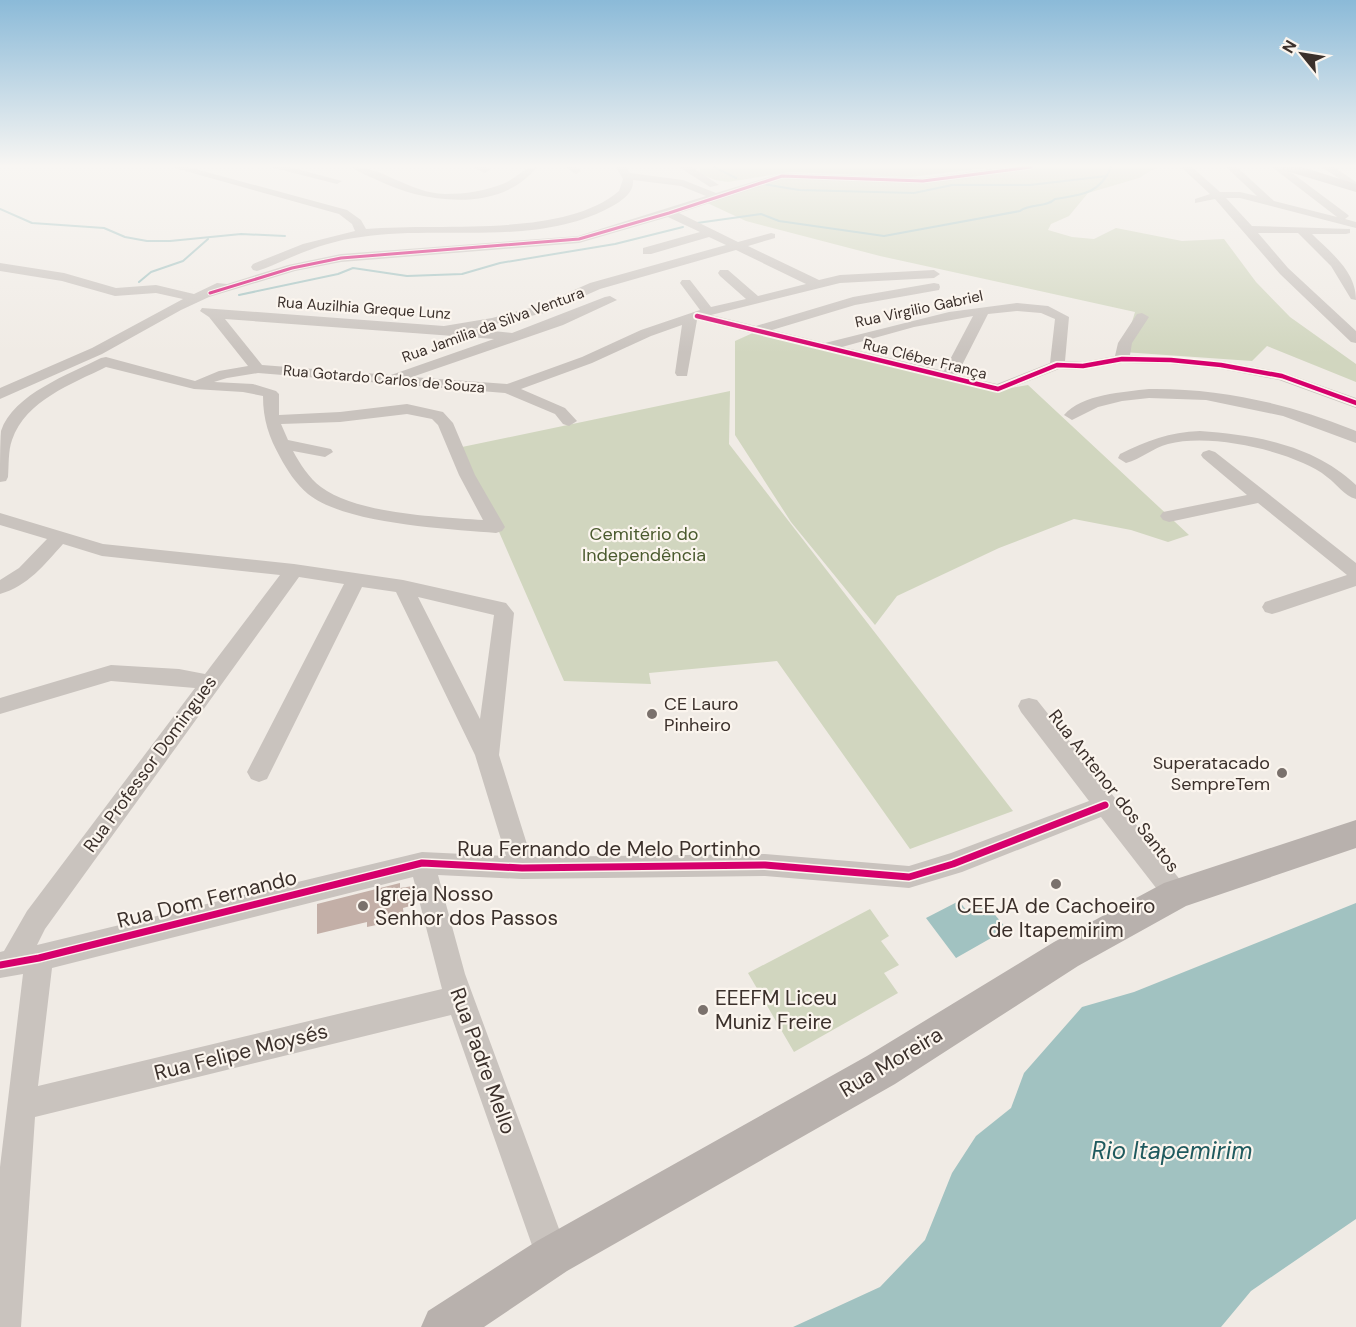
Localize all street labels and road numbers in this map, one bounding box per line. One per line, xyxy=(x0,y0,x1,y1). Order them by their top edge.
street label: Rua Jamilia da Silva Ventura xyxy=(399,283,587,367)
street label: Rua Virgilio Gabriel xyxy=(853,286,985,332)
street label: Rua Auzilhia Greque Lunz xyxy=(277,292,452,324)
street label: Rua Cléber França xyxy=(861,334,989,384)
street label: Rua Gotardo Carlos de Souza xyxy=(282,360,486,398)
street label: Rua Professor Domingues xyxy=(78,671,222,857)
street label: Rua Antenor dos Santos xyxy=(1043,705,1185,877)
street label: Rua Fernando de Melo Portinho xyxy=(457,835,761,863)
street label: Rua Dom Fernando xyxy=(114,863,300,935)
street label: Rua Padre Mello xyxy=(443,984,523,1138)
street label: Rua Felipe Moysés xyxy=(151,1017,331,1087)
street label: Rua Moreira xyxy=(834,1020,948,1104)

